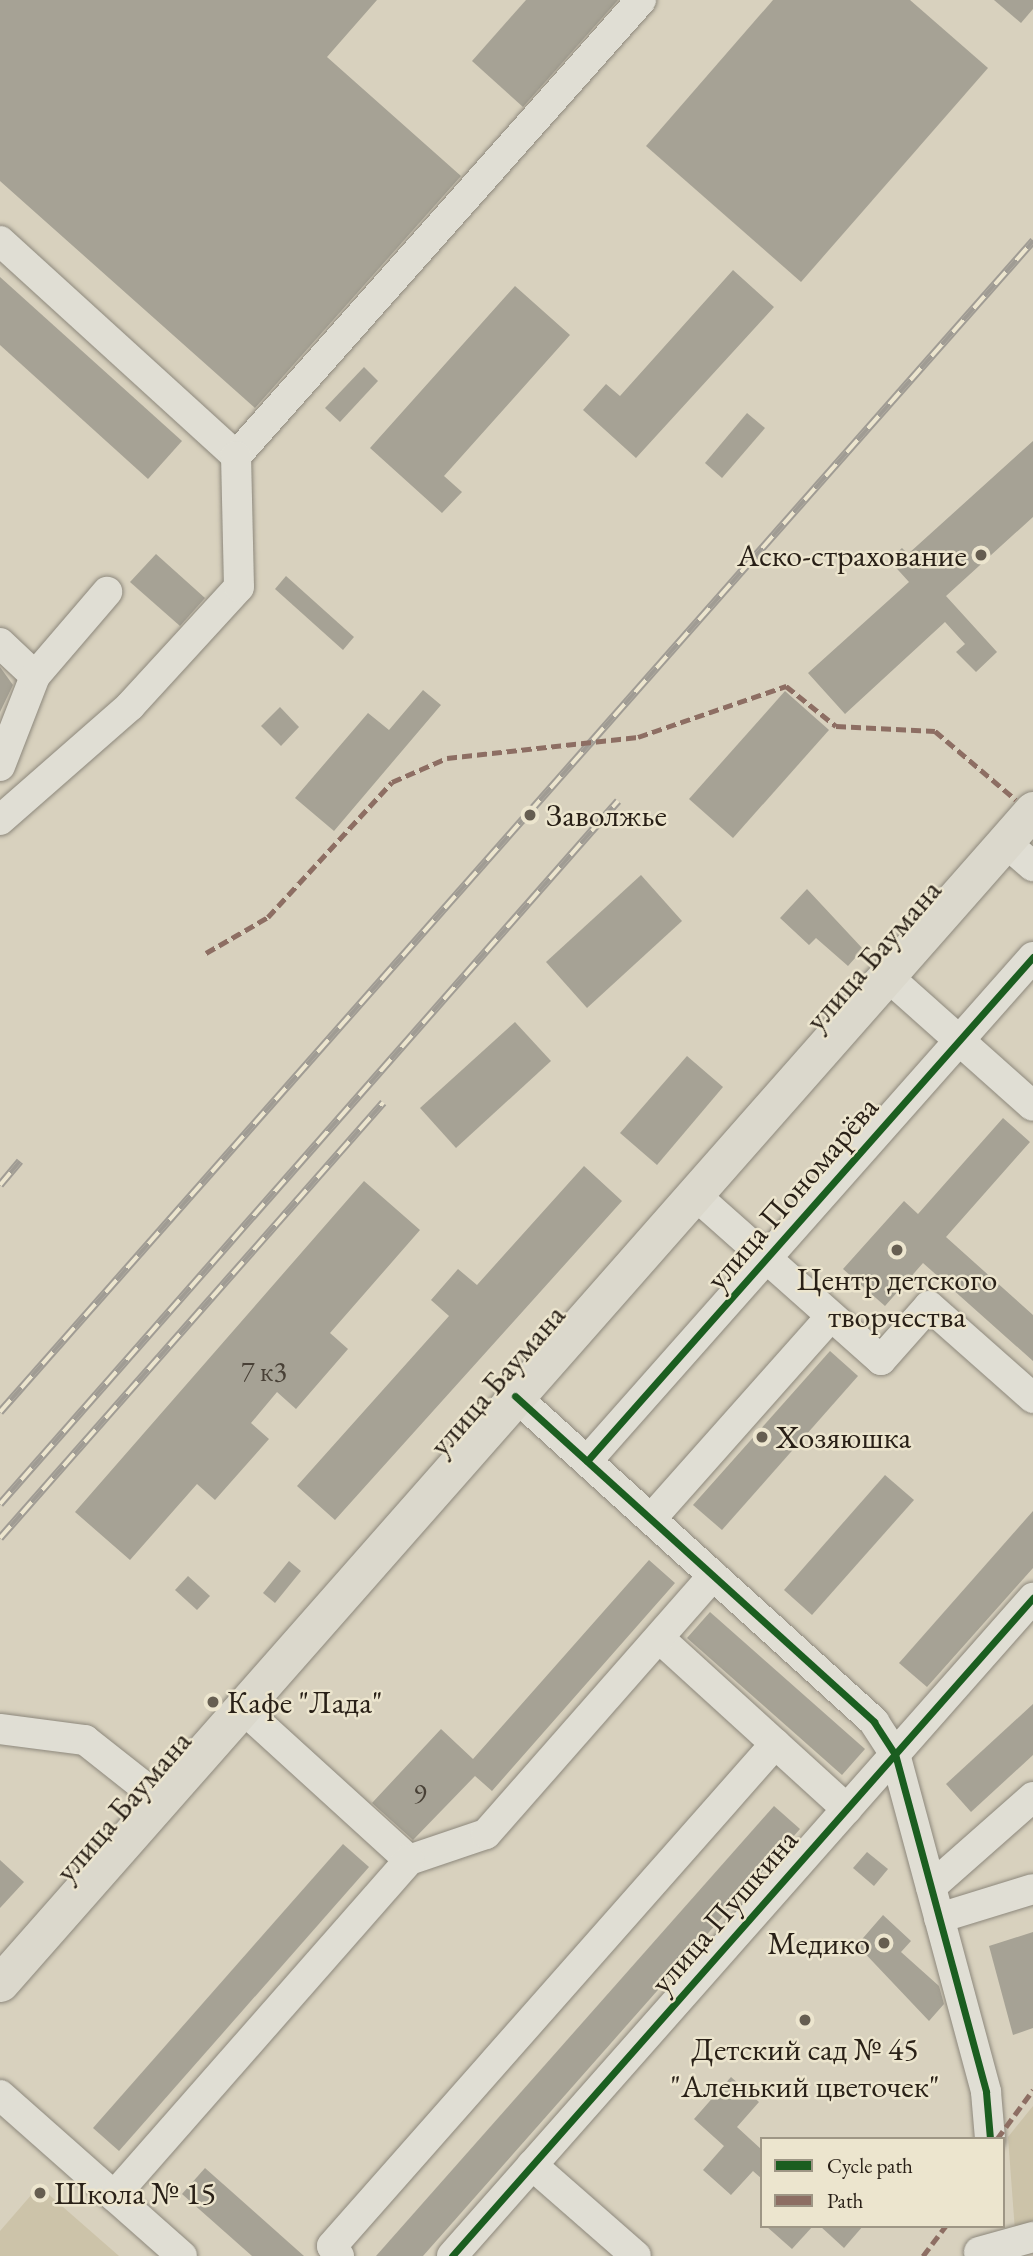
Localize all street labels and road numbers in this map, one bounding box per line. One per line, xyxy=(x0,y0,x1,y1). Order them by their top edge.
street label: улица Баумана xyxy=(797,871,949,1039)
street label: улица Пономарёва xyxy=(698,1088,886,1298)
street label: улица Баумана xyxy=(421,1296,573,1464)
street label: улица Баумана xyxy=(47,1722,199,1890)
street label: улица Пушкина xyxy=(642,1821,806,2001)

